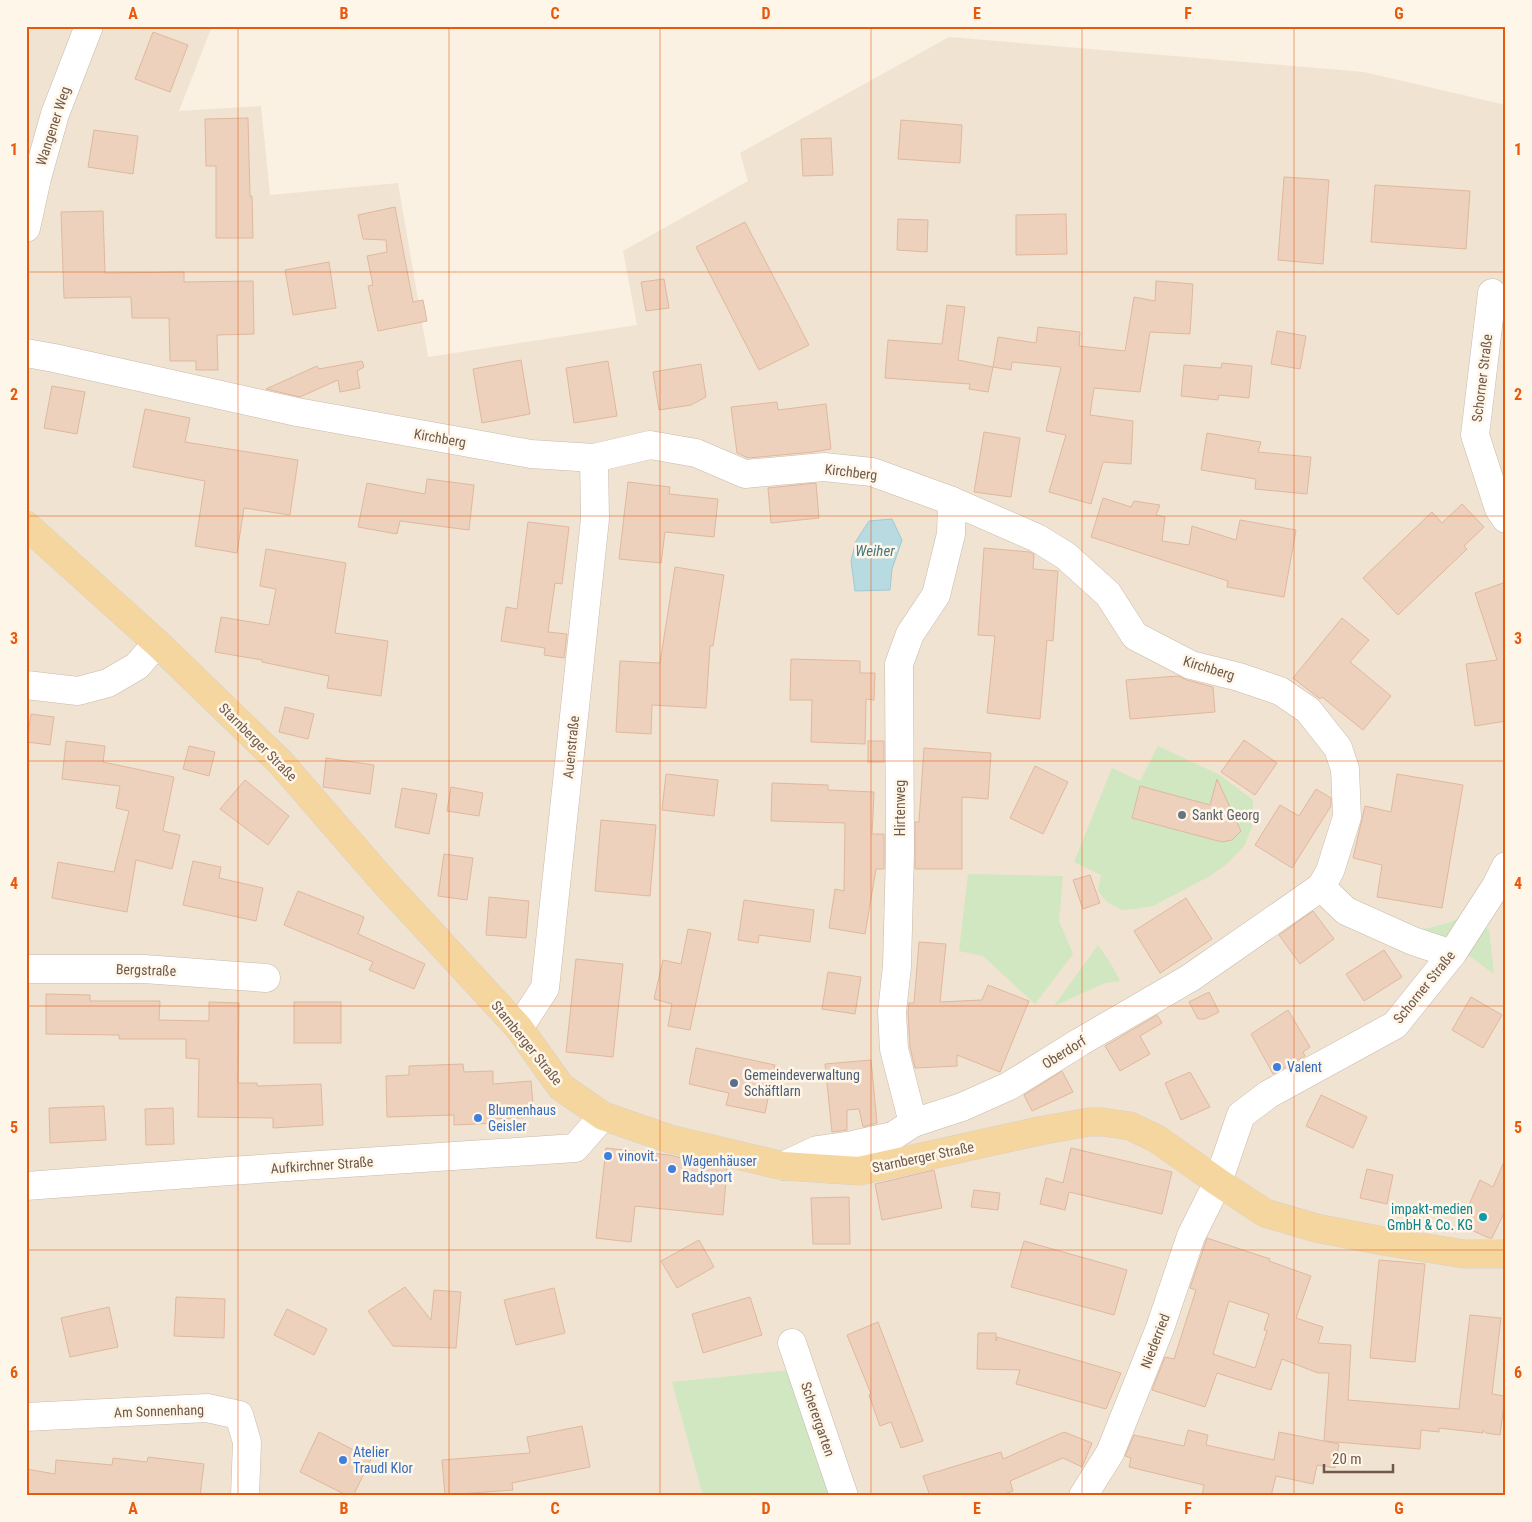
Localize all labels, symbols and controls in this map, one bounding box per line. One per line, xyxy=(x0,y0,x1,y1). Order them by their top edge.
text: A xyxy=(128,4,138,23)
text: B xyxy=(340,4,349,23)
text: C xyxy=(550,4,560,23)
text: D xyxy=(761,4,771,23)
text: E xyxy=(973,4,981,23)
text: F xyxy=(1184,4,1192,23)
text: G xyxy=(1394,4,1404,23)
street label: Wangener Weg xyxy=(33,84,73,168)
text: 1 xyxy=(10,140,18,159)
text: 1 xyxy=(1514,140,1522,159)
street label: Schorner Straße xyxy=(1469,333,1495,423)
text: 2 xyxy=(10,385,18,404)
text: 2 xyxy=(1514,385,1522,404)
street label: Kirchberg xyxy=(413,426,467,450)
street label: Kirchberg xyxy=(824,461,878,483)
water label: Weiher xyxy=(855,542,895,560)
text: 3 xyxy=(10,629,18,648)
text: 3 xyxy=(1514,629,1522,648)
street label: Kirchberg xyxy=(1181,653,1237,683)
street label: Starnberger Straße xyxy=(216,700,301,785)
street label: Auenstraße xyxy=(560,714,582,779)
street label: Hirtenweg xyxy=(892,780,908,836)
place label: Sankt Georg xyxy=(1192,807,1259,823)
marker: Sankt Georg xyxy=(1176,809,1188,821)
text: 4 xyxy=(10,874,18,893)
text: 4 xyxy=(1514,874,1522,893)
street label: Schorner Straße xyxy=(1390,947,1458,1026)
street label: Bergstraße xyxy=(116,961,177,979)
street label: Starnberger Straße xyxy=(488,998,566,1089)
street label: Oberdorf xyxy=(1039,1032,1089,1072)
place label: Valent xyxy=(1287,1059,1322,1075)
marker: Valent xyxy=(1271,1061,1283,1073)
place label: Gemeindeverwaltung Schäftlarn xyxy=(744,1067,860,1099)
marker: Gemeindeverwaltung Schäftlarn xyxy=(728,1077,740,1089)
place label: Blumenhaus Geisler xyxy=(488,1102,556,1134)
marker: Blumenhaus Geisler xyxy=(472,1112,484,1124)
text: 5 xyxy=(10,1118,18,1137)
text: 5 xyxy=(1514,1118,1522,1137)
street label: Starnberger Straße xyxy=(871,1138,976,1176)
place label: vinovit. xyxy=(618,1148,658,1164)
marker: vinovit. xyxy=(602,1150,614,1162)
street label: Aufkirchner Straße xyxy=(270,1153,374,1177)
place label: Wagenhäuser Radsport xyxy=(682,1153,757,1185)
marker: Wagenhäuser Radsport xyxy=(666,1163,678,1175)
place label: impakt-medien GmbH & Co. KG xyxy=(1387,1201,1473,1233)
marker: impakt-medien GmbH & Co. KG xyxy=(1477,1211,1489,1223)
street label: Niederried xyxy=(1137,1311,1173,1371)
text: 6 xyxy=(10,1363,18,1382)
text: 6 xyxy=(1514,1363,1522,1382)
street label: Scherergarten xyxy=(798,1380,838,1458)
street label: Am Sonnenhang xyxy=(114,1401,204,1421)
scale bar xyxy=(1324,1442,1393,1474)
place label: Atelier Traudl Klor xyxy=(353,1444,413,1476)
text: 20 m xyxy=(1332,1450,1362,1468)
marker: Atelier Traudl Klor xyxy=(337,1454,349,1466)
text: A xyxy=(128,1499,138,1518)
text: B xyxy=(340,1499,349,1518)
text: C xyxy=(550,1499,560,1518)
text: D xyxy=(761,1499,771,1518)
text: E xyxy=(973,1499,981,1518)
text: F xyxy=(1184,1499,1192,1518)
text: G xyxy=(1394,1499,1404,1518)

